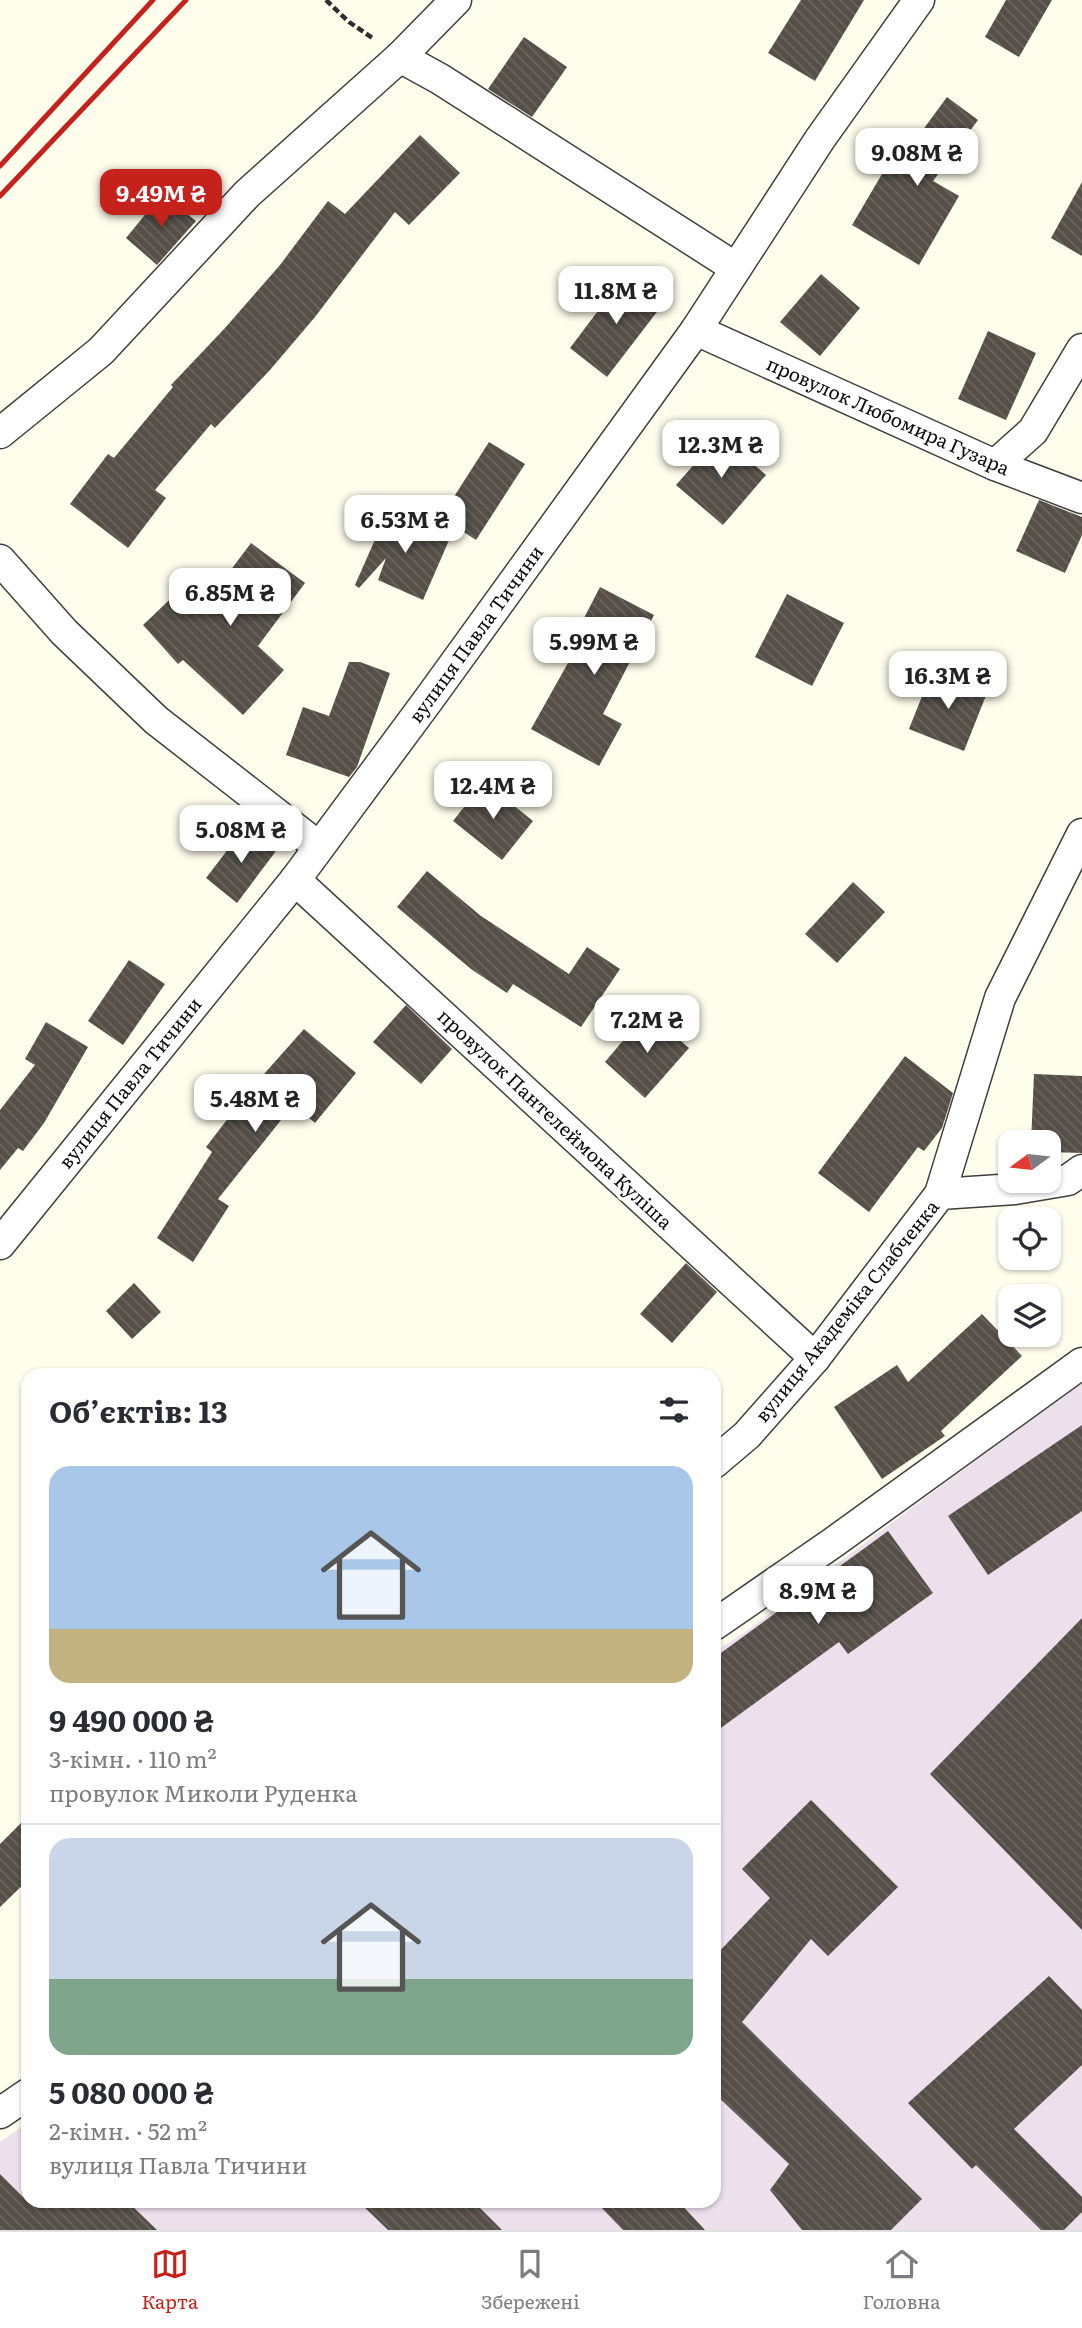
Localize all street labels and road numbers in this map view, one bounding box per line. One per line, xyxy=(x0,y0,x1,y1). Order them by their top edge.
street label: провулок Любомира Гузара xyxy=(762,349,1015,482)
street label: вулиця Павла Тичини xyxy=(401,539,549,728)
street label: вулиця Павла Тичини xyxy=(51,991,207,1174)
street label: провулок Пантелеймона Куліша xyxy=(432,1002,680,1236)
street label: вулиця Академіка Слабченка xyxy=(748,1193,945,1428)

